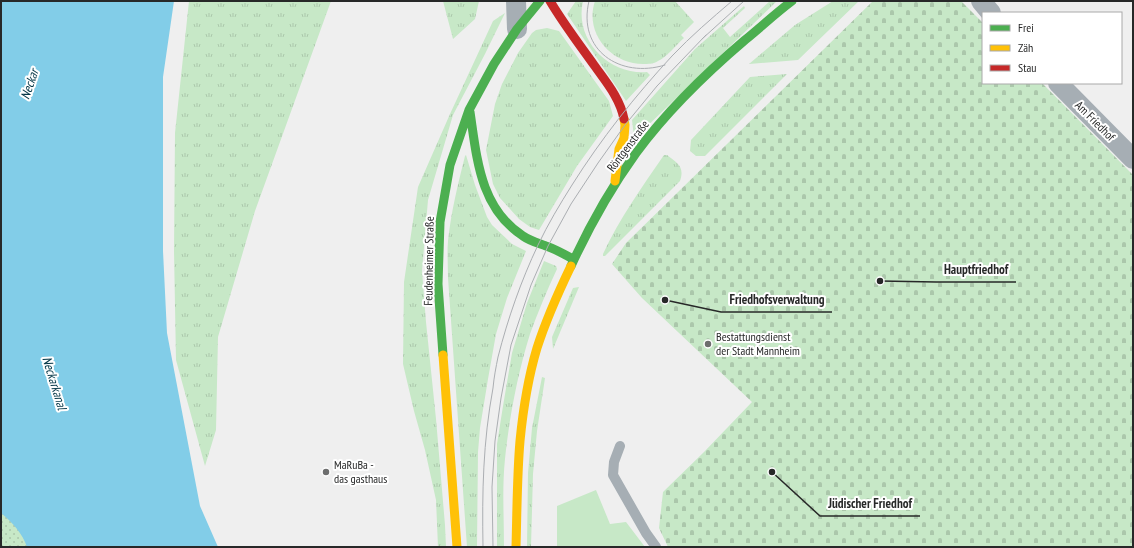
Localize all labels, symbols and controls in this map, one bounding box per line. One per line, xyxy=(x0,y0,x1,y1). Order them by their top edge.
legend xyxy=(982,12,1122,84)
text: Frei xyxy=(1018,20,1034,35)
text: Zäh xyxy=(1018,40,1033,55)
text: Stau xyxy=(1018,60,1036,75)
water label: Neckar xyxy=(16,65,43,101)
street label: Am Friedhof xyxy=(1072,97,1119,144)
street label: Röntgenstraße xyxy=(603,117,652,174)
street label: Feudenheimer Straße xyxy=(420,216,437,306)
callout: Hauptfriedhof xyxy=(936,257,1016,282)
text: Hauptfriedhof xyxy=(944,261,1010,278)
callout: Friedhofsverwaltung xyxy=(721,287,832,312)
text: Friedhofsverwaltung xyxy=(730,291,825,308)
place label: Bestattungsdienst der Stadt Mannheim xyxy=(716,329,800,358)
marker: Bestattungsdienst der Stadt Mannheim xyxy=(703,339,713,349)
water label: Neckarkanal xyxy=(38,354,71,414)
place label: MaRuBa - das gasthaus xyxy=(334,457,387,486)
marker: MaRuBa - das gasthaus xyxy=(321,467,331,477)
callout: Jüdischer Friedhof xyxy=(820,491,920,516)
text: Jüdischer Friedhof xyxy=(827,495,913,512)

